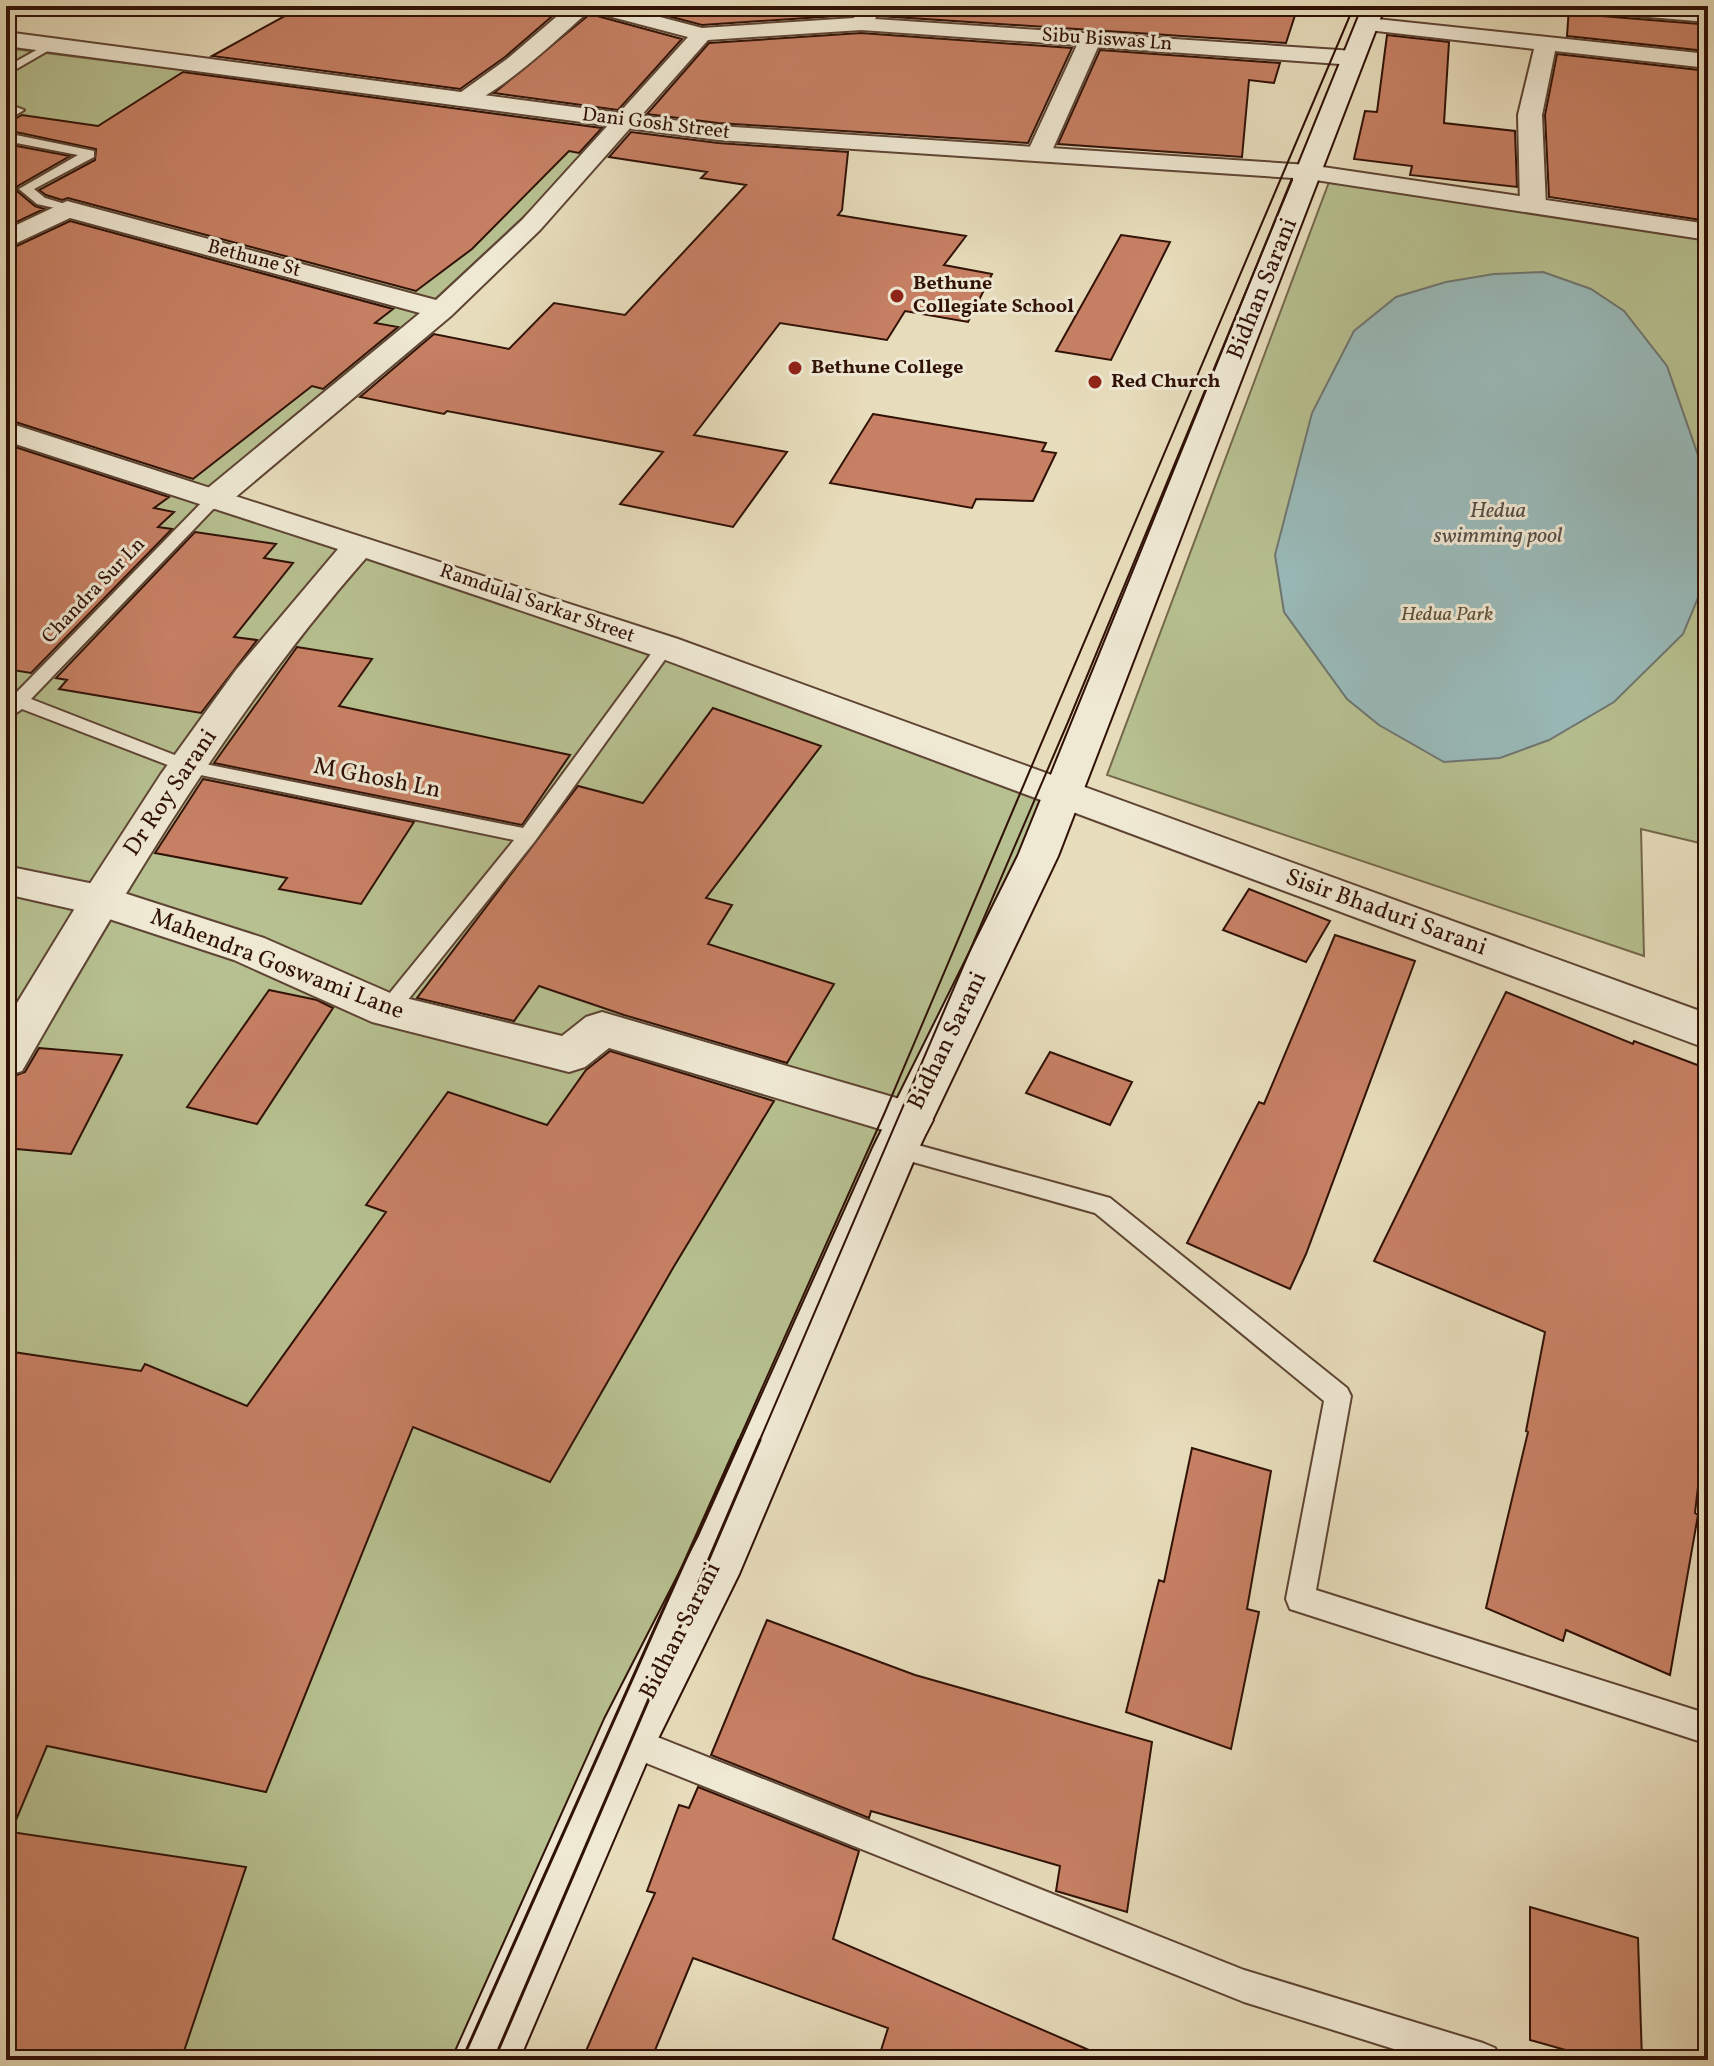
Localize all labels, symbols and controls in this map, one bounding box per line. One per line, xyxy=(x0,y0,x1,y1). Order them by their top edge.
street label: Sibu Biswas Ln xyxy=(1041,21,1173,59)
street label: Dani Gosh Street xyxy=(581,101,731,147)
street label: Bidhan Sarani xyxy=(1219,213,1307,365)
street label: Bethune St xyxy=(204,233,304,285)
place label: Bethune Collegiate School xyxy=(913,270,1074,321)
marker: Bethune Collegiate School xyxy=(888,287,906,305)
place label: Bethune College xyxy=(811,354,963,382)
marker: Bethune College xyxy=(786,359,804,377)
place label: Red Church xyxy=(1111,368,1220,396)
marker: Red Church xyxy=(1086,373,1104,391)
water label: Hedua swimming pool xyxy=(1433,496,1563,552)
street label: Chandra Sur Ln xyxy=(36,531,152,650)
street label: Ramdulal Sarkar Street xyxy=(436,557,638,651)
park label: Hedua Park xyxy=(1401,601,1493,629)
street label: Dr Roy Sarani xyxy=(116,723,226,863)
street label: M Ghosh Ln xyxy=(310,750,444,808)
street label: Sisir Bhaduri Sarani xyxy=(1281,861,1491,965)
street label: Mahendra Goswami Lane xyxy=(145,901,409,1029)
street label: Bidhan Sarani xyxy=(900,966,996,1116)
street label: Bidhan Sarani xyxy=(632,1557,730,1705)

